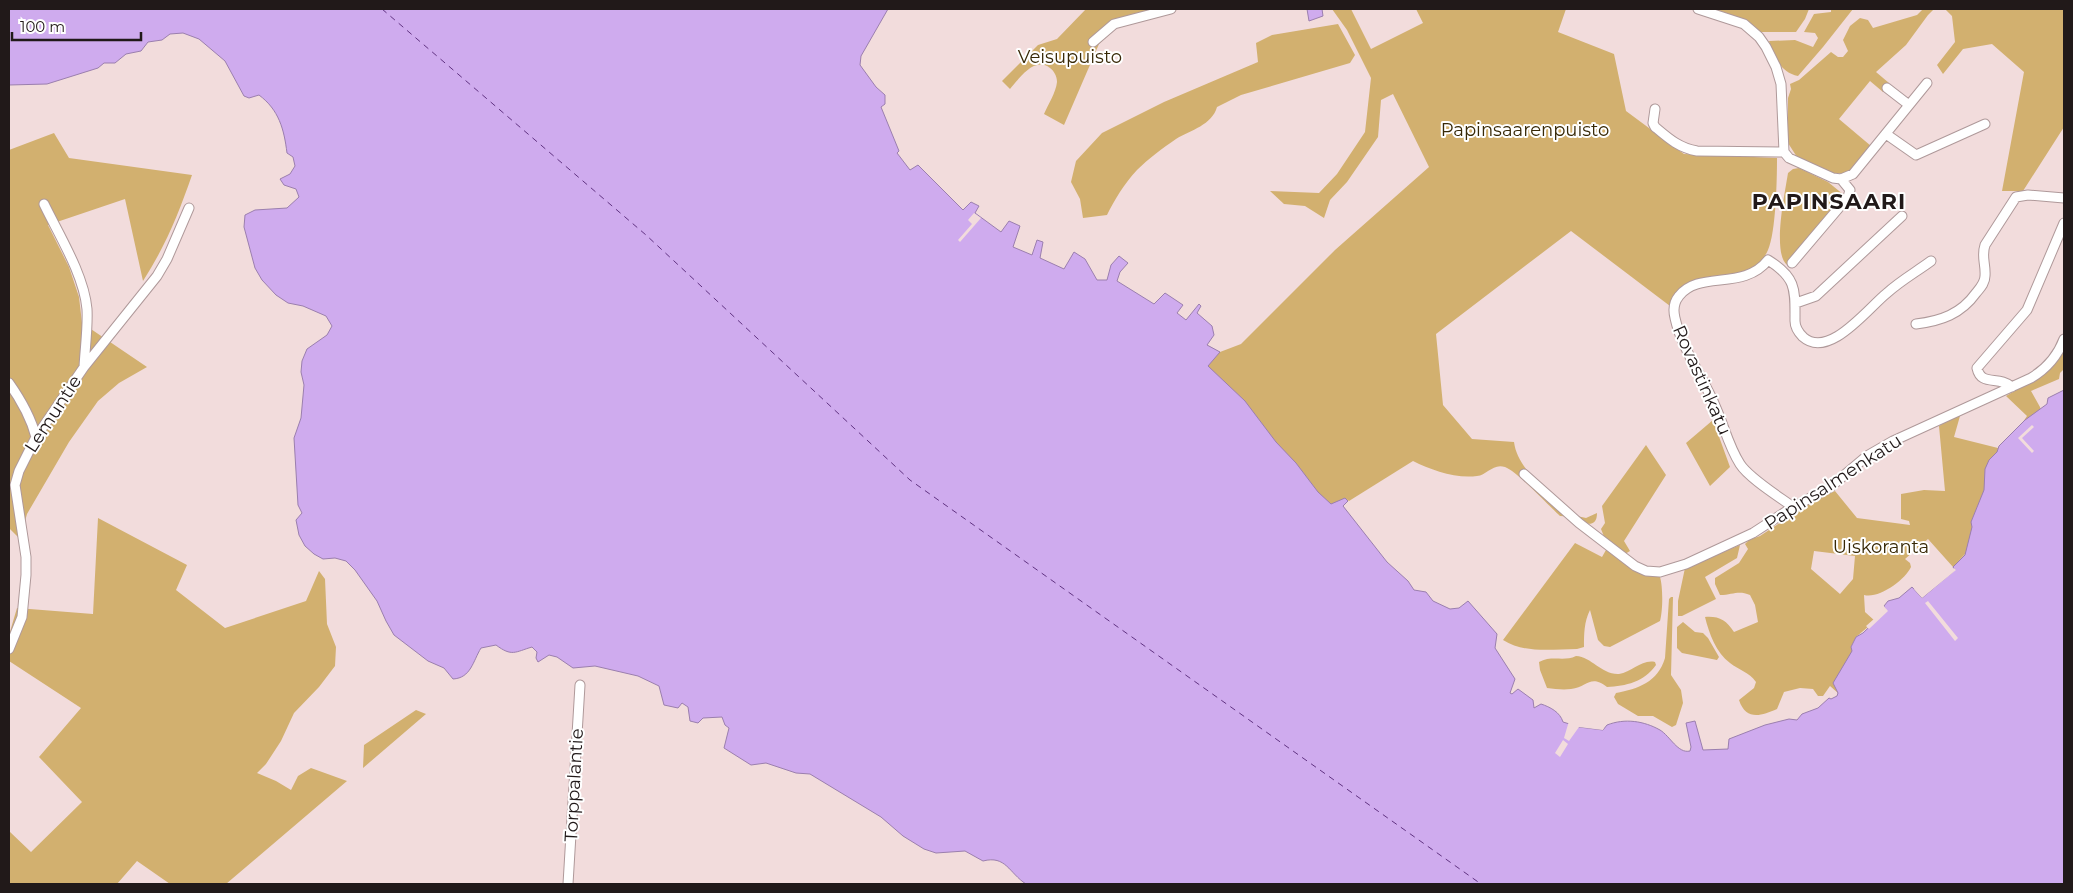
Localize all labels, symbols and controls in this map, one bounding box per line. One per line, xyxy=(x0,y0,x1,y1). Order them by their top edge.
scale bar xyxy=(12,10,141,42)
text: 100 m xyxy=(20,17,65,36)
park label: Veisupuisto xyxy=(1018,46,1122,68)
park label: Papinsaarenpuisto xyxy=(1441,119,1609,141)
district label: PAPINSAARI xyxy=(1752,188,1906,215)
street label: Rovastinkatu xyxy=(1668,322,1736,438)
street label: Lemuntie xyxy=(20,371,86,457)
street label: Papinsalmenkatu xyxy=(1760,429,1906,535)
park label: Uiskoranta xyxy=(1833,536,1929,558)
street label: Torppalantie xyxy=(560,728,588,842)

